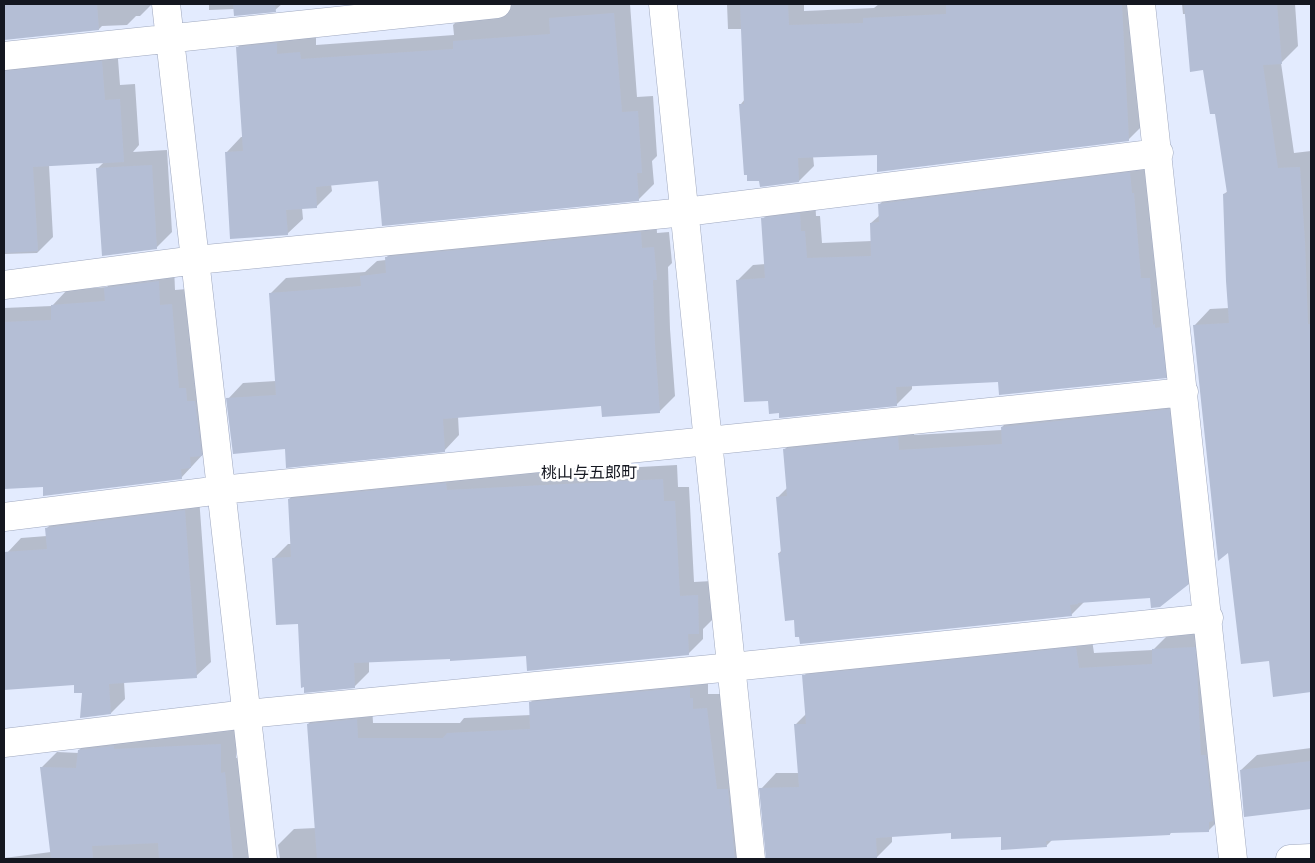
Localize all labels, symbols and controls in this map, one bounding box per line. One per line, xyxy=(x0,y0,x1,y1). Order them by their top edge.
district label: 桃山与五郎町 xyxy=(541,464,637,484)

